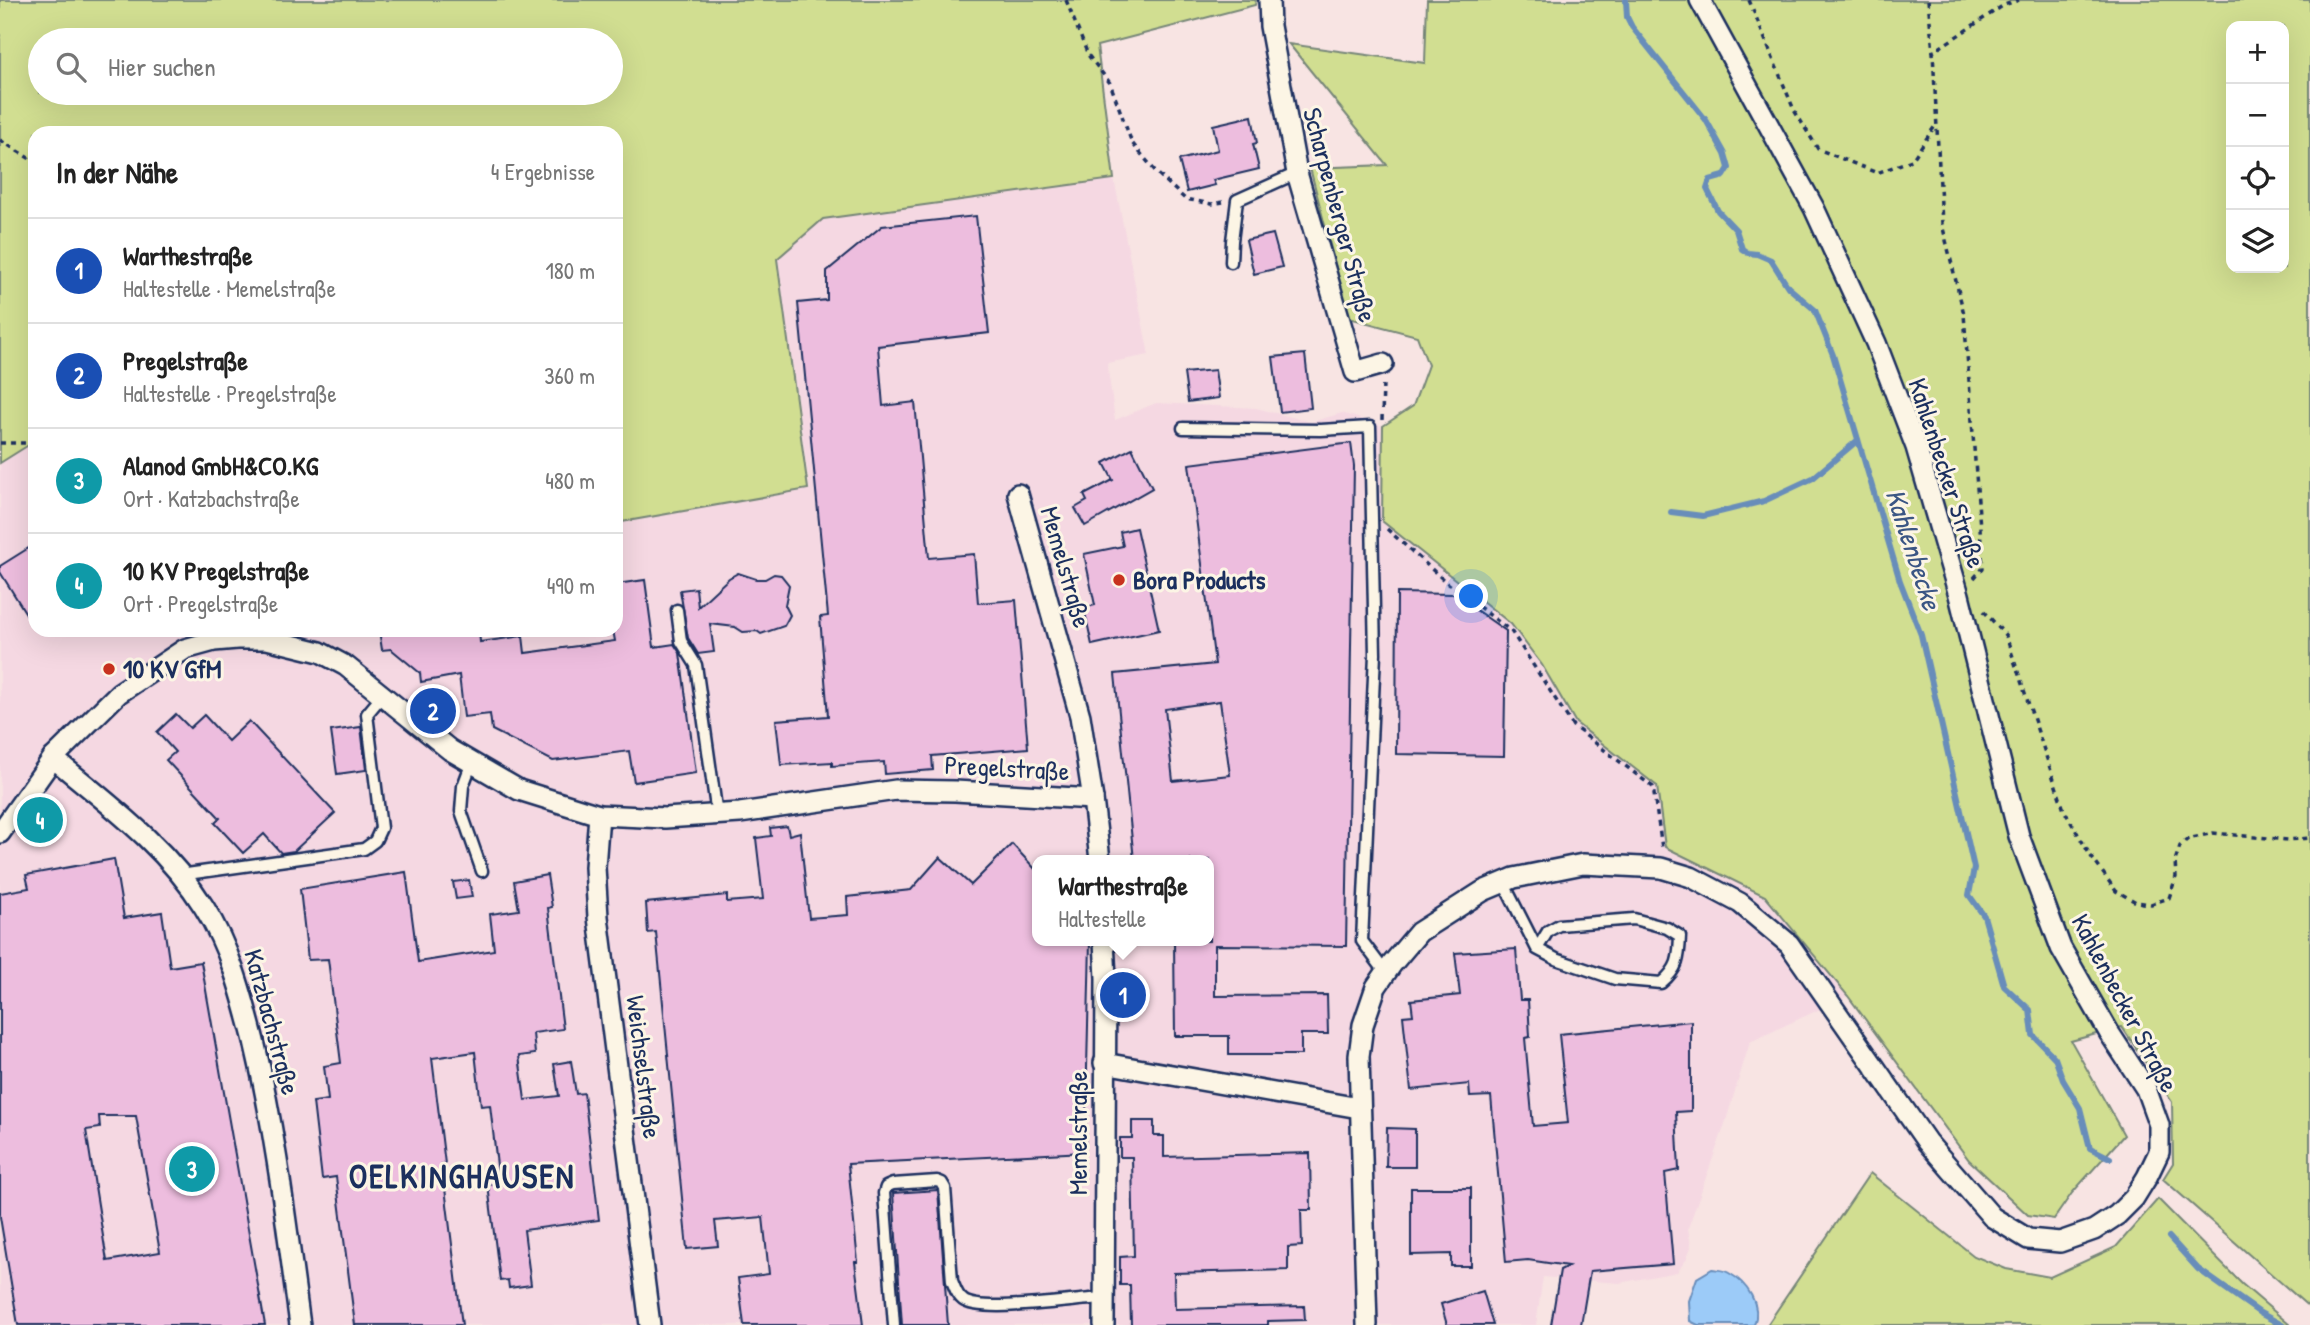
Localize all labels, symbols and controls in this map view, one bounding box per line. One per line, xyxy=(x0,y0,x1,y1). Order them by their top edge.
map controls xyxy=(2226,21,2289,273)
button: + xyxy=(2226,21,2289,84)
search box xyxy=(28,28,623,105)
icon: search xyxy=(52,48,90,86)
text: Hier suchen xyxy=(108,49,216,84)
button: − xyxy=(2226,84,2289,147)
street label: Scharpenberger Straße xyxy=(1295,104,1386,326)
button: locate xyxy=(2226,147,2289,210)
text: In der Nähe xyxy=(56,152,178,192)
text: 4 Ergebnisse xyxy=(491,156,595,187)
button: layers xyxy=(2226,210,2289,273)
text: Warthestraße xyxy=(123,238,253,273)
text: 1 xyxy=(75,255,83,286)
text: 180 m xyxy=(545,255,595,286)
text: Haltestelle · Memelstraße xyxy=(123,273,336,304)
text: Pregelstraße xyxy=(123,343,248,378)
text: 2 xyxy=(74,360,84,391)
text: 360 m xyxy=(544,360,595,391)
street label: Kahlenbecker Straße xyxy=(1902,374,1992,572)
text: Haltestelle · Pregelstraße xyxy=(123,378,337,409)
text: Alanod GmbH&CO.KG xyxy=(123,448,318,483)
text: 3 xyxy=(74,465,84,496)
text: 480 m xyxy=(545,465,595,496)
text: Ort · Katzbachstraße xyxy=(123,483,300,514)
water label: Kahlenbecke xyxy=(1879,484,1949,614)
street label: Memelstraße xyxy=(1033,502,1100,631)
text: 10 KV Pregelstraße xyxy=(123,553,309,588)
place label: Bora Products xyxy=(1133,562,1265,597)
text: 4 xyxy=(75,570,83,601)
text: 490 m xyxy=(547,570,595,601)
marker: Bora Products xyxy=(1111,572,1127,588)
your location xyxy=(1454,579,1488,613)
text: Ort · Pregelstraße xyxy=(123,588,278,619)
place label: 10 KV GfM xyxy=(123,651,222,686)
marker: 10 KV GfM xyxy=(101,661,117,677)
pin: 2 xyxy=(410,685,456,737)
street label: Pregelstraße xyxy=(944,747,1070,788)
pin: 4 xyxy=(17,794,63,846)
popup xyxy=(1032,855,1214,946)
text: Warthestraße xyxy=(1058,868,1188,903)
text: Haltestelle xyxy=(1058,903,1146,934)
street label: Kahlenbecker Straße xyxy=(2064,907,2187,1098)
street label: Katzbachstraße xyxy=(236,945,309,1098)
pin: 1 xyxy=(1100,969,1146,1021)
street label: Weichselstraße xyxy=(618,993,671,1140)
street label: Memelstraße xyxy=(1060,1071,1095,1195)
pin: 3 xyxy=(169,1143,215,1195)
district label: OELKINGHAUSEN xyxy=(349,1154,575,1198)

